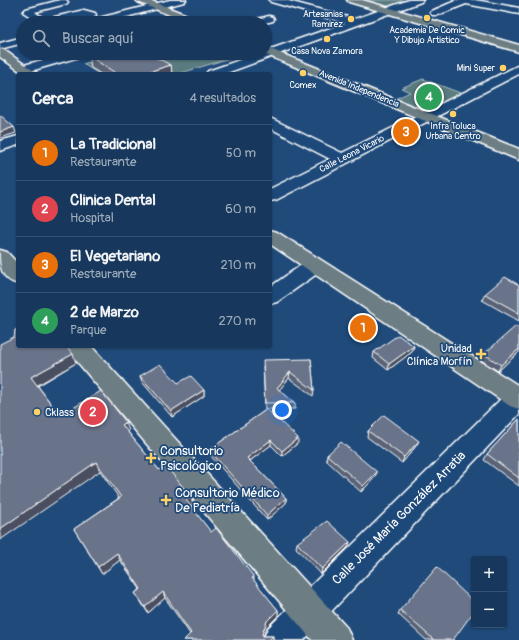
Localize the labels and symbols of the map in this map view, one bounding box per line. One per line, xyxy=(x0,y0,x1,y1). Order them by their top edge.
place label: Artesanias Ramirez xyxy=(303,9,343,30)
marker: Academia De Comic Y Dibujo Artistico xyxy=(422,13,432,23)
marker: Artesanias Ramirez xyxy=(346,14,356,24)
place label: Academia De Comic Y Dibujo Artistico xyxy=(389,25,465,46)
marker: Casa Nova Zamora xyxy=(322,34,332,44)
place label: Casa Nova Zamora xyxy=(291,46,363,57)
place label: Mini Super xyxy=(457,63,496,74)
marker: Mini Super xyxy=(498,63,508,73)
marker: Comex xyxy=(298,68,308,78)
street label: Avenida Independencia xyxy=(317,68,401,110)
place label: Comex xyxy=(289,80,317,91)
pin: 4 xyxy=(416,82,442,112)
marker: Infra Toluca Urbana Centro xyxy=(448,109,458,119)
pin: 3 xyxy=(393,117,419,147)
place label: Infra Toluca Urbana Centro xyxy=(425,121,481,142)
street label: Calle Leona Vicario xyxy=(318,133,386,175)
pin: 1 xyxy=(350,313,376,343)
place label: Unidad Clínica Morfín xyxy=(407,342,472,368)
marker: Unidad Clínica Morfín xyxy=(475,348,487,360)
pin: 2 xyxy=(80,397,106,427)
your location xyxy=(272,400,292,420)
place label: Cklass xyxy=(45,406,74,419)
marker: Cklass xyxy=(32,407,42,417)
place label: Consultorio Psicológico xyxy=(160,443,223,474)
street label: Calle José María González Arratia xyxy=(329,448,469,588)
marker: Consultorio Psicológico xyxy=(145,452,157,464)
place label: Consultorio Médico De Pediatría xyxy=(175,485,280,516)
marker: Consultorio Médico De Pediatría xyxy=(160,494,172,506)

